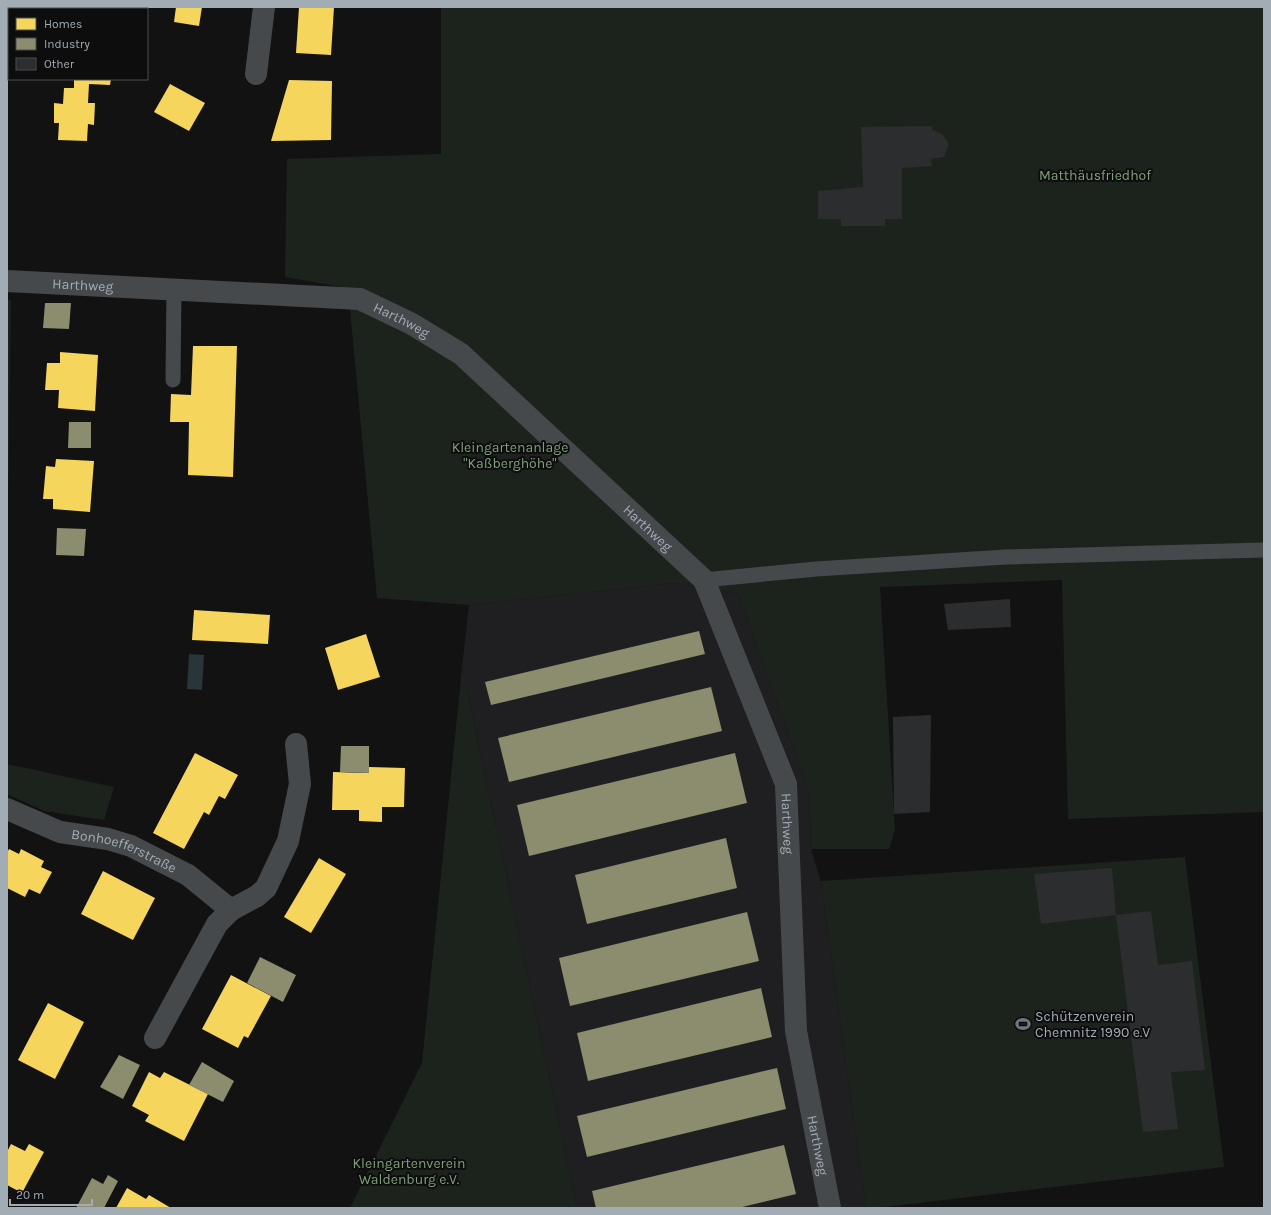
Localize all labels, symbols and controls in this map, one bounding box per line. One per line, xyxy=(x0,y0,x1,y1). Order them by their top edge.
legend xyxy=(8,8,148,80)
text: Homes xyxy=(44,17,82,31)
text: Industry xyxy=(44,37,90,51)
text: Other xyxy=(44,57,75,71)
park label: Matthäusfriedhof xyxy=(1039,167,1151,184)
street label: Harthweg xyxy=(52,275,114,295)
street label: Harthweg xyxy=(371,299,433,342)
park label: Kleingartenanlage "Kaßberghöhe" xyxy=(452,439,568,472)
street label: Harthweg xyxy=(620,501,676,555)
street label: Harthweg xyxy=(777,793,797,855)
street label: Bonhoefferstraße xyxy=(70,826,179,877)
place label: Schützenverein Chemnitz 1990 e.V xyxy=(1035,1008,1150,1041)
sports icon: Schützenverein Chemnitz 1990 e.V xyxy=(1014,1015,1032,1033)
street label: Harthweg xyxy=(803,1114,832,1177)
park label: Kleingartenverein Waldenburg e.V. xyxy=(353,1155,465,1188)
scale bar xyxy=(10,1181,92,1207)
text: 20 m xyxy=(16,1188,44,1202)

